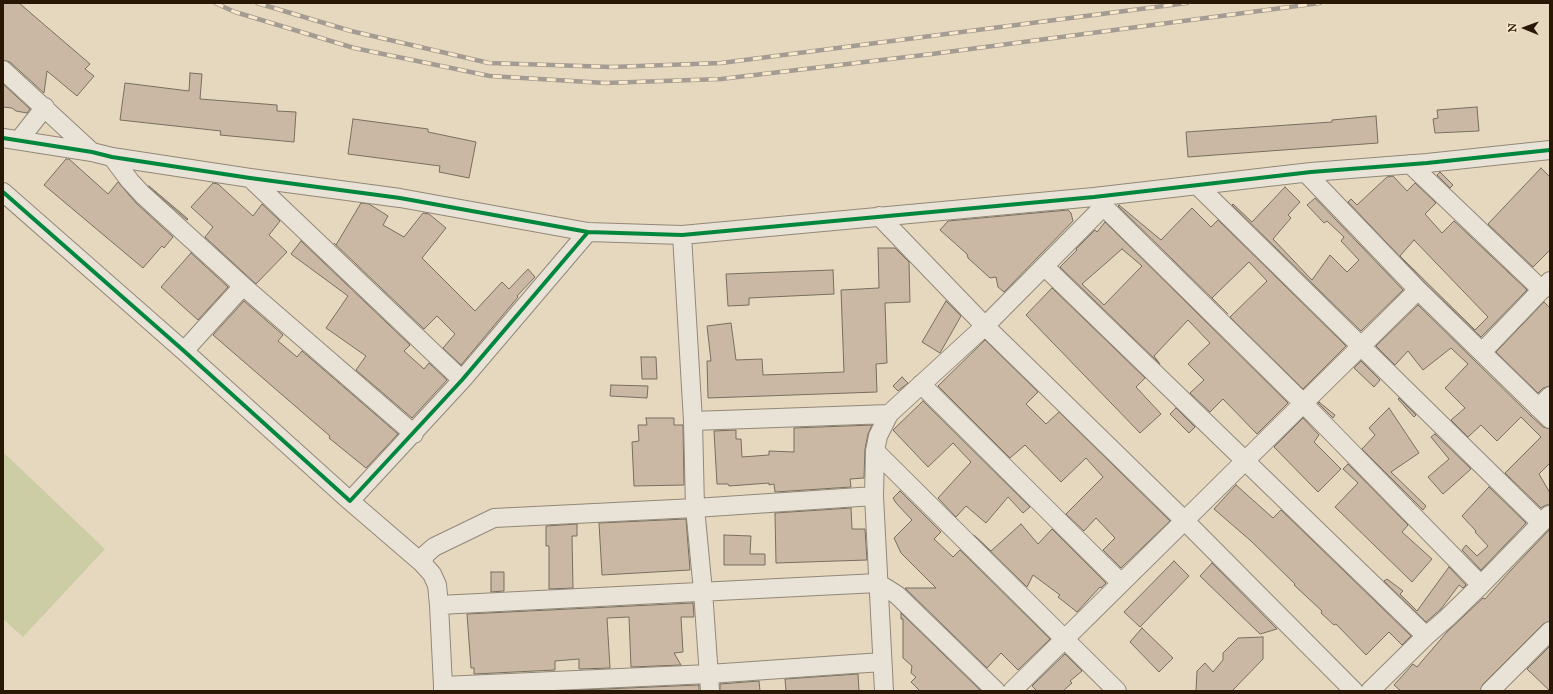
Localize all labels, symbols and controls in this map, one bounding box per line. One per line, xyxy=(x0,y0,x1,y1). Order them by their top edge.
north arrow xyxy=(1505,8,1545,48)
text: N xyxy=(1506,23,1519,33)

